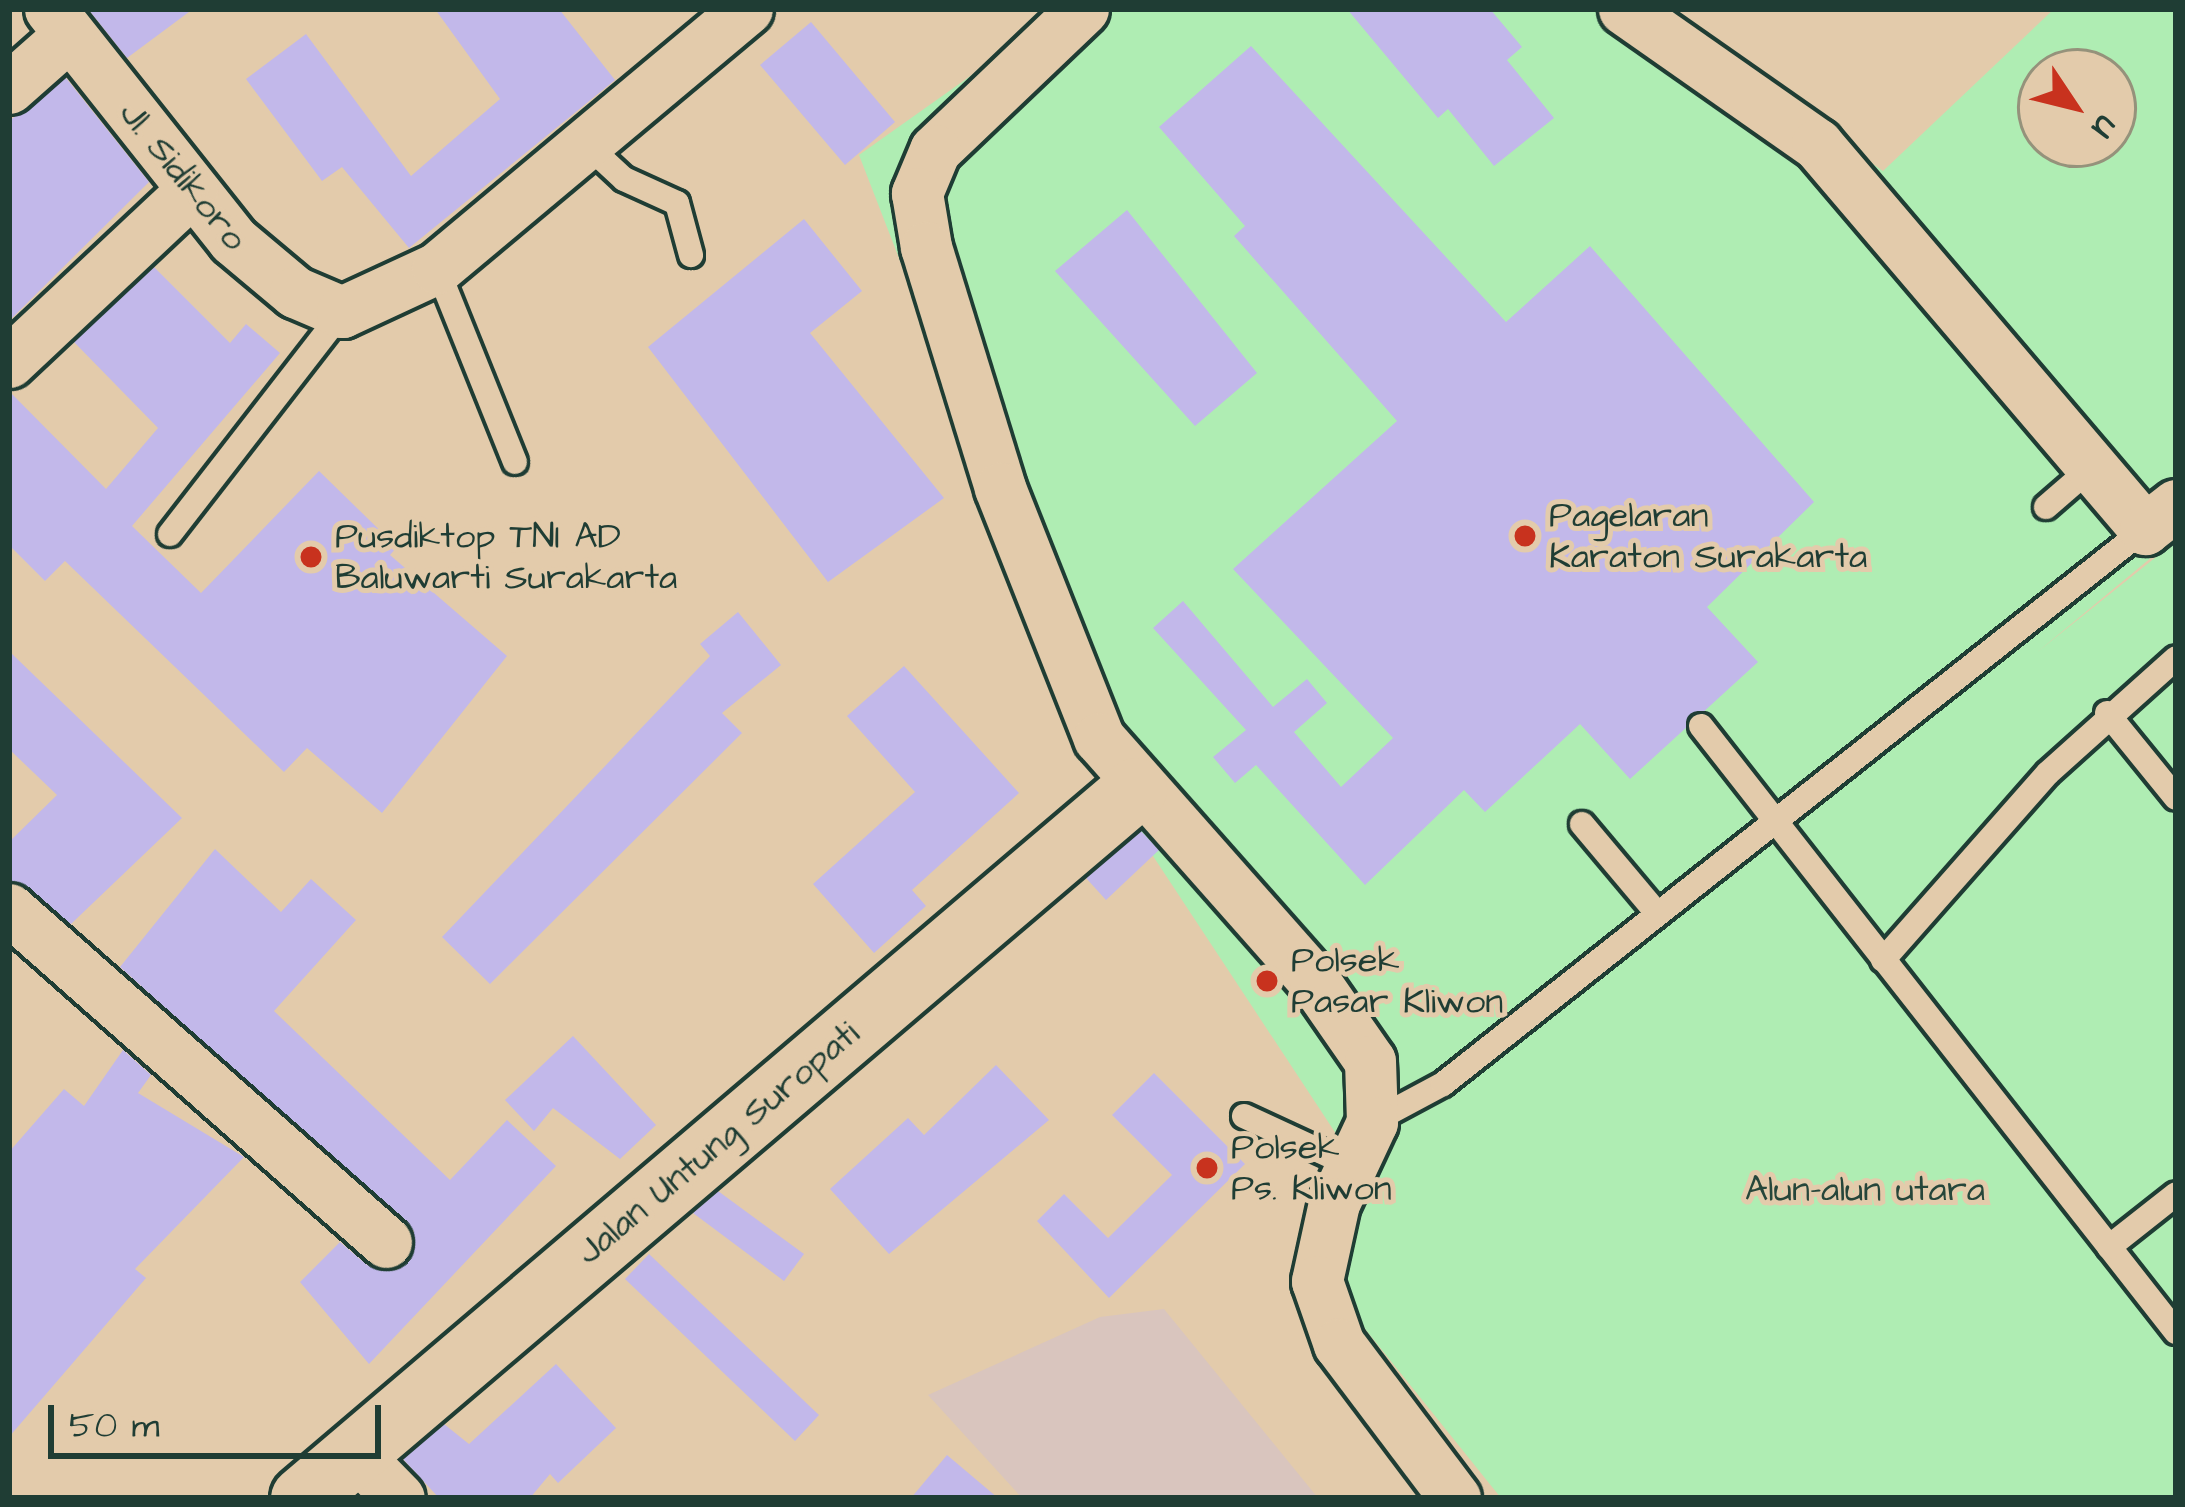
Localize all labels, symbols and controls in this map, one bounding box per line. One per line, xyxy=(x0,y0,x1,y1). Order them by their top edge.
north arrow xyxy=(2017,48,2137,168)
street label: Jl. Sidikoro xyxy=(110,93,256,259)
text: U xyxy=(2080,106,2128,148)
place label: Pagelaran Karaton Surakarta xyxy=(1549,493,1867,578)
place label: Pusdiktop TNI AD Baluwarti Surakarta xyxy=(335,514,677,599)
marker: Pagelaran Karaton Surakarta xyxy=(1512,523,1538,549)
marker: Pusdiktop TNI AD Baluwarti Surakarta xyxy=(298,544,324,570)
place label: Polsek Pasar Kliwon xyxy=(1291,938,1503,1023)
marker: Polsek Pasar Kliwon xyxy=(1254,968,1280,994)
street label: Jalan Untung Suropati xyxy=(568,1012,868,1274)
place label: Polsek Ps. Kliwon xyxy=(1231,1125,1392,1210)
marker: Polsek Ps. Kliwon xyxy=(1194,1155,1220,1181)
park label: Alun-alun utara xyxy=(1745,1168,1985,1212)
scale bar xyxy=(54,1381,387,1455)
text: 50 m xyxy=(69,1400,160,1451)

